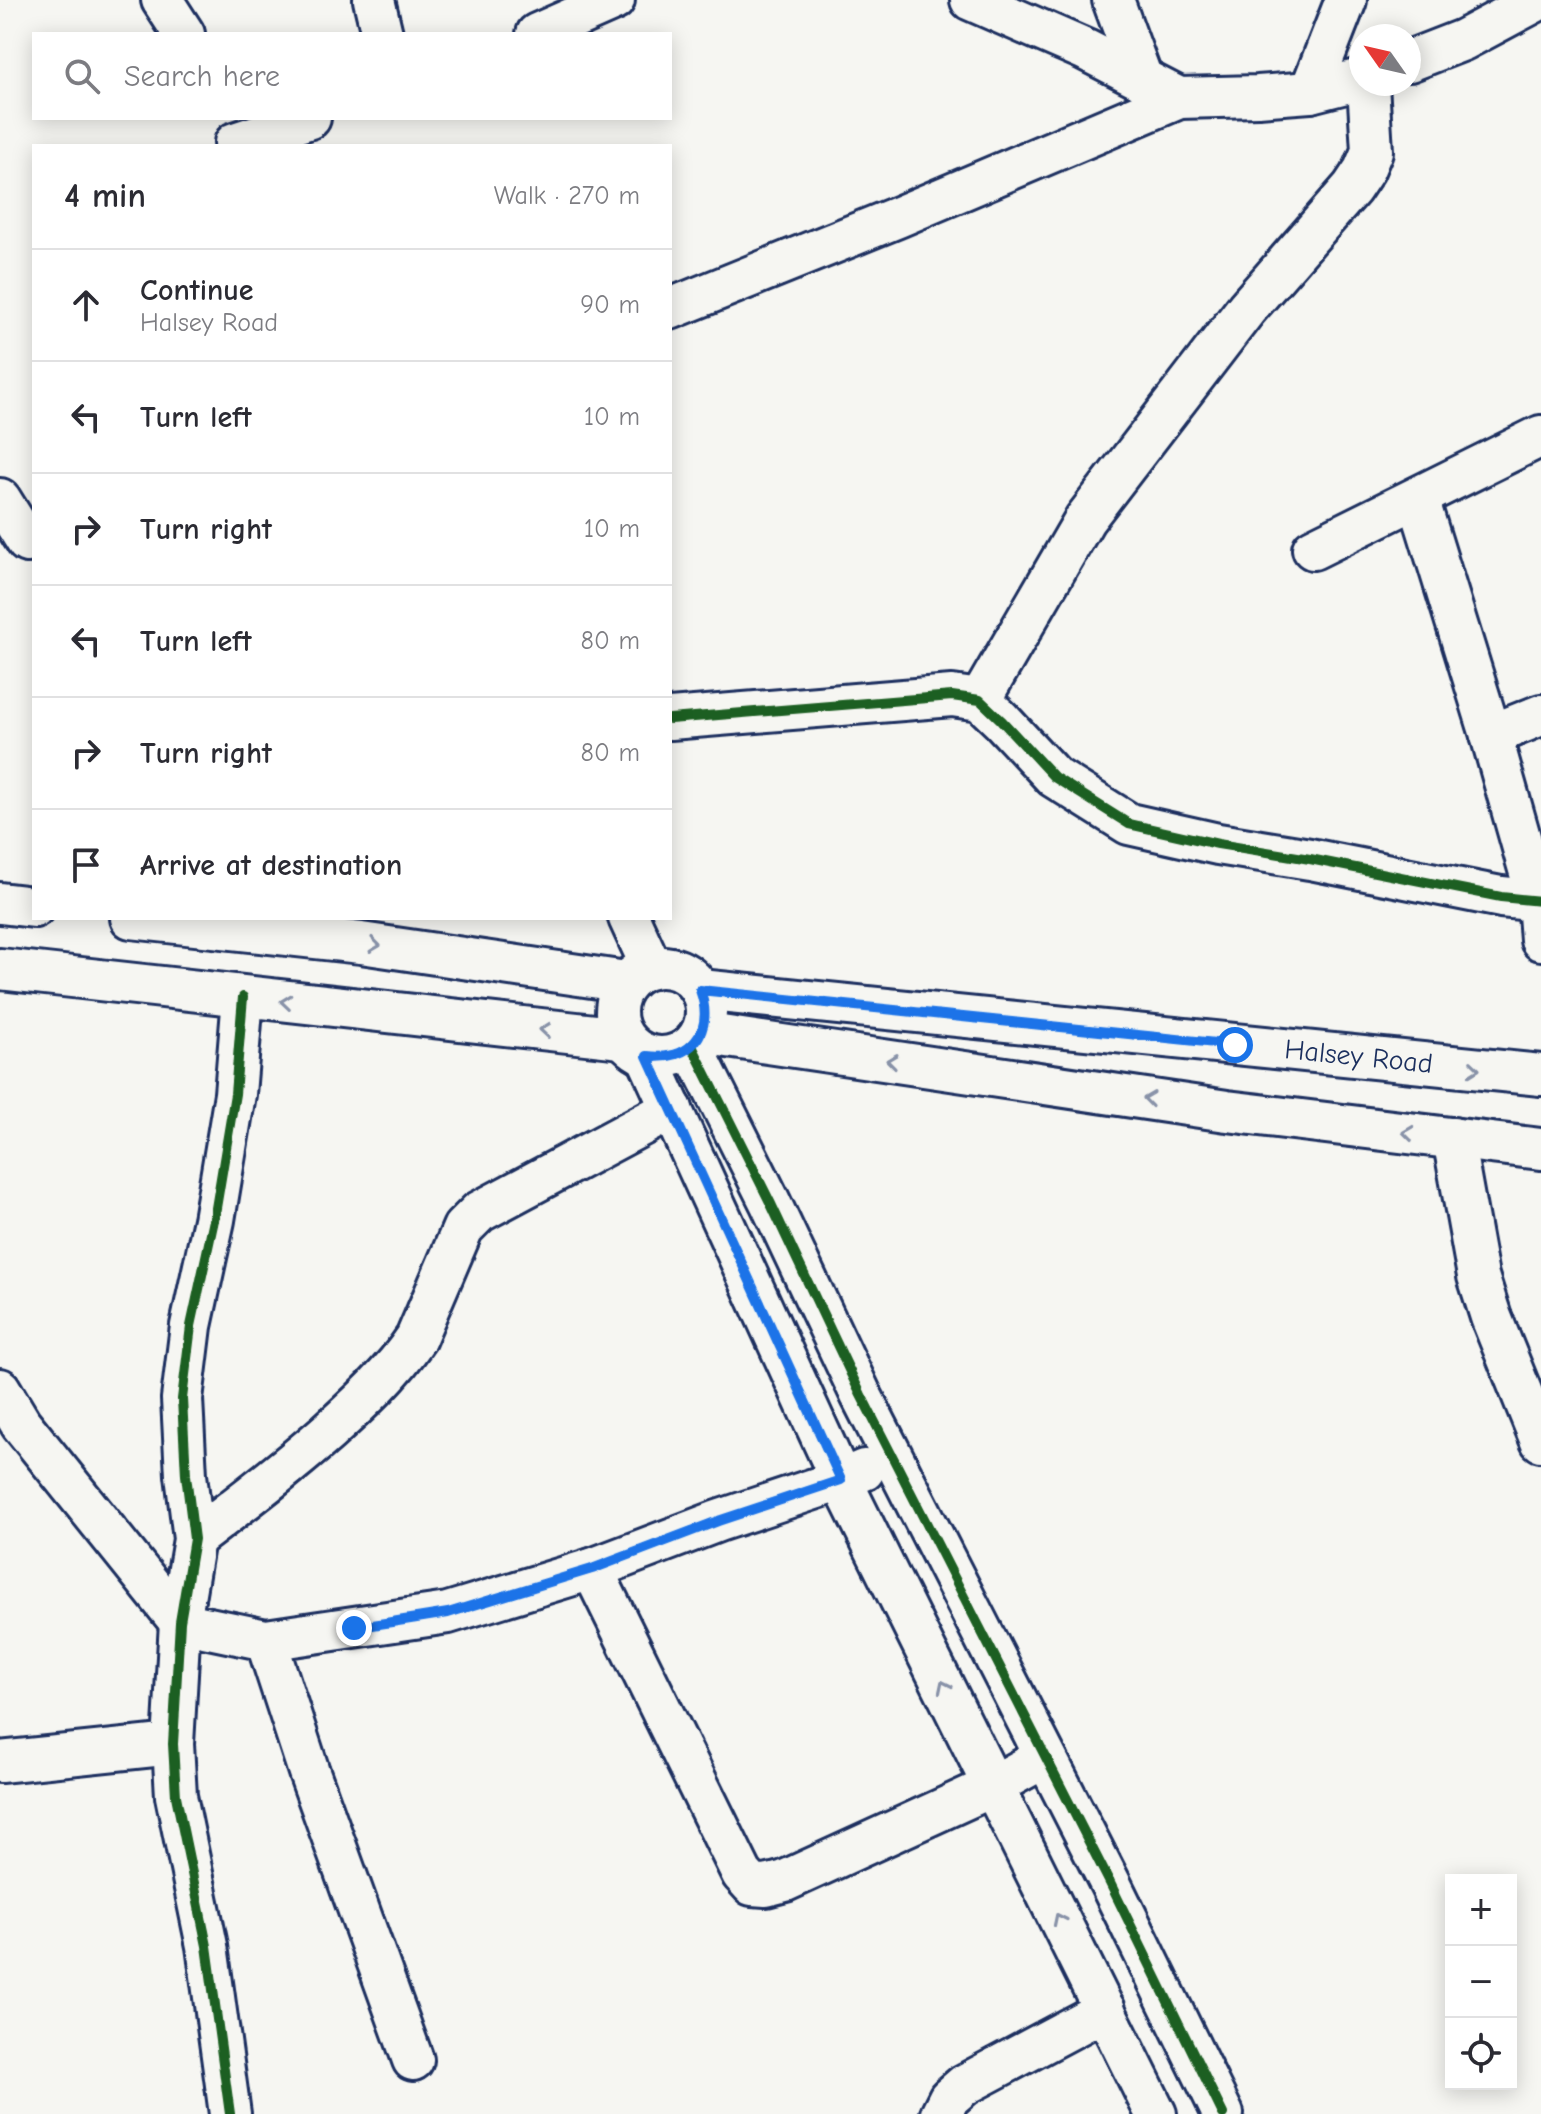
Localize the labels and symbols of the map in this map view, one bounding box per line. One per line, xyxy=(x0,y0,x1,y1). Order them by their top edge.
north arrow xyxy=(1349,24,1421,96)
one-way arrow xyxy=(369,936,382,953)
one-way arrow xyxy=(279,993,292,1010)
one-way arrow xyxy=(538,1021,551,1038)
route start xyxy=(1217,1027,1253,1063)
street label: Halsey Road xyxy=(1283,1033,1434,1080)
one-way arrow xyxy=(885,1053,899,1070)
one-way arrow xyxy=(1468,1060,1481,1077)
one-way arrow xyxy=(1143,1091,1156,1108)
one-way arrow xyxy=(1401,1125,1415,1142)
route end xyxy=(336,1610,372,1646)
one-way arrow xyxy=(938,1679,953,1694)
one-way arrow xyxy=(1053,1912,1069,1927)

